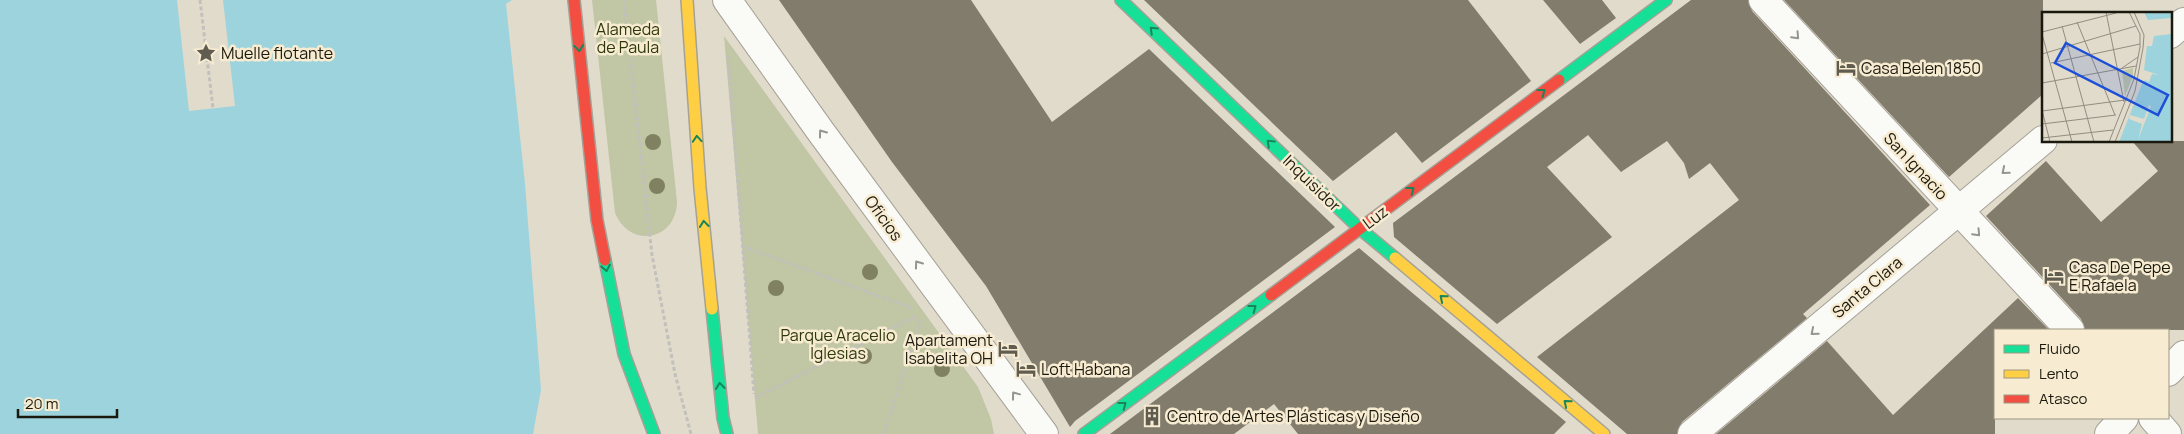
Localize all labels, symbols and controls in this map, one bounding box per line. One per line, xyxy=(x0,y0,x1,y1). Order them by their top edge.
inset map xyxy=(2042,12,2172,142)
park label: Alameda de Paula xyxy=(596,18,660,58)
one-way arrow xyxy=(1149,27,1158,36)
one-way arrow xyxy=(1790,30,1799,39)
place icon: Muelle flotante xyxy=(195,42,217,64)
place label: Muelle flotante xyxy=(221,42,333,64)
one-way arrow xyxy=(573,45,584,53)
hotel icon: Casa Belen 1850 xyxy=(1835,57,1857,79)
place label: Casa Belen 1850 xyxy=(1861,57,1981,79)
one-way arrow xyxy=(1536,90,1545,98)
street label: San Ignacio xyxy=(1879,127,1953,205)
one-way arrow xyxy=(819,129,828,139)
one-way arrow xyxy=(691,135,702,143)
one-way arrow xyxy=(1267,140,1276,149)
street label: Inquisidor xyxy=(1278,150,1346,216)
one-way arrow xyxy=(2002,165,2011,174)
one-way arrow xyxy=(1405,187,1414,195)
street label: Oficios xyxy=(860,191,908,245)
street label: Luz xyxy=(1358,200,1392,234)
one-way arrow xyxy=(699,220,710,228)
one-way arrow xyxy=(1971,227,1980,236)
street label: Santa Clara xyxy=(1827,251,1907,323)
place label: Casa De Pepe E Rafaela xyxy=(2069,256,2171,296)
one-way arrow xyxy=(915,260,924,270)
one-way arrow xyxy=(601,263,611,272)
hotel icon: Casa De Pepe E Rafaela xyxy=(2043,265,2065,287)
one-way arrow xyxy=(1439,295,1448,304)
one-way arrow xyxy=(1247,305,1256,313)
park label: Parque Aracelio Iglesias xyxy=(781,324,895,364)
one-way arrow xyxy=(1810,326,1819,335)
place label: Apartament Isabelita OH xyxy=(905,329,993,369)
legend xyxy=(1994,329,2169,419)
hotel icon: Apartament Isabelita OH xyxy=(997,338,1019,360)
text: Fluido xyxy=(2039,338,2080,359)
hotel icon: Loft Habana xyxy=(1015,358,1037,380)
place label: Loft Habana xyxy=(1041,358,1131,380)
text: Lento xyxy=(2039,363,2079,384)
one-way arrow xyxy=(715,382,726,390)
scale bar xyxy=(18,386,116,418)
text: Atasco xyxy=(2039,388,2087,409)
one-way arrow xyxy=(1012,392,1020,401)
text: 20 m xyxy=(25,393,58,414)
one-way arrow xyxy=(1564,400,1573,408)
one-way arrow xyxy=(1117,402,1127,411)
building icon: Centro de Artes Plásticas y Diseño xyxy=(1141,405,1163,427)
place label: Centro de Artes Plásticas y Diseño xyxy=(1167,405,1420,427)

